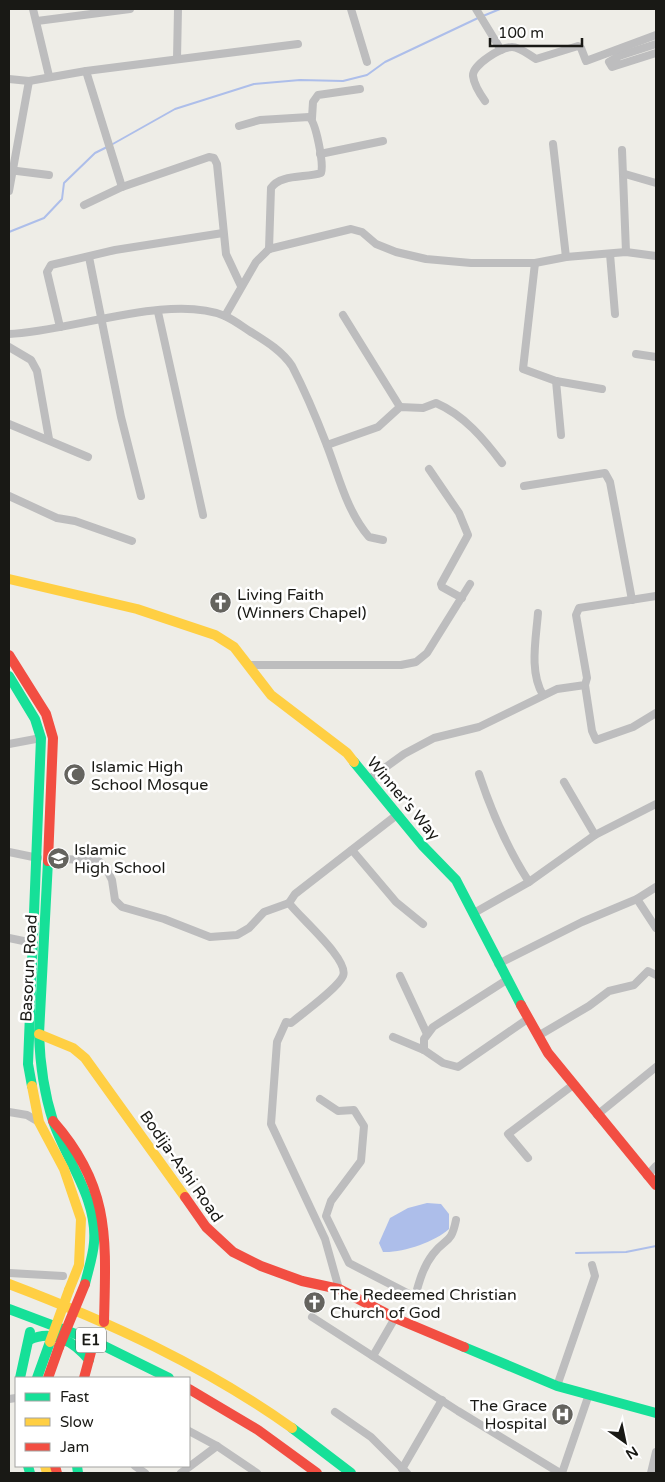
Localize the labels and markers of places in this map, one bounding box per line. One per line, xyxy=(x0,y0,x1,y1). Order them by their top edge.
place label: Living Faith (Winners Chapel) xyxy=(237,585,367,623)
church icon: Living Faith (Winners Chapel) xyxy=(209,591,233,615)
place label: Islamic High School Mosque xyxy=(91,757,208,795)
mosque icon: Islamic High School Mosque xyxy=(63,763,87,787)
place label: Islamic High School xyxy=(74,840,165,878)
school or university icon: Islamic High School xyxy=(46,846,70,870)
place label: The Redeemed Christian Church of God xyxy=(330,1285,517,1323)
church icon: The Redeemed Christian Church of God xyxy=(302,1291,326,1315)
place label: The Grace Hospital xyxy=(470,1396,547,1434)
hospital icon: The Grace Hospital xyxy=(551,1402,575,1426)

